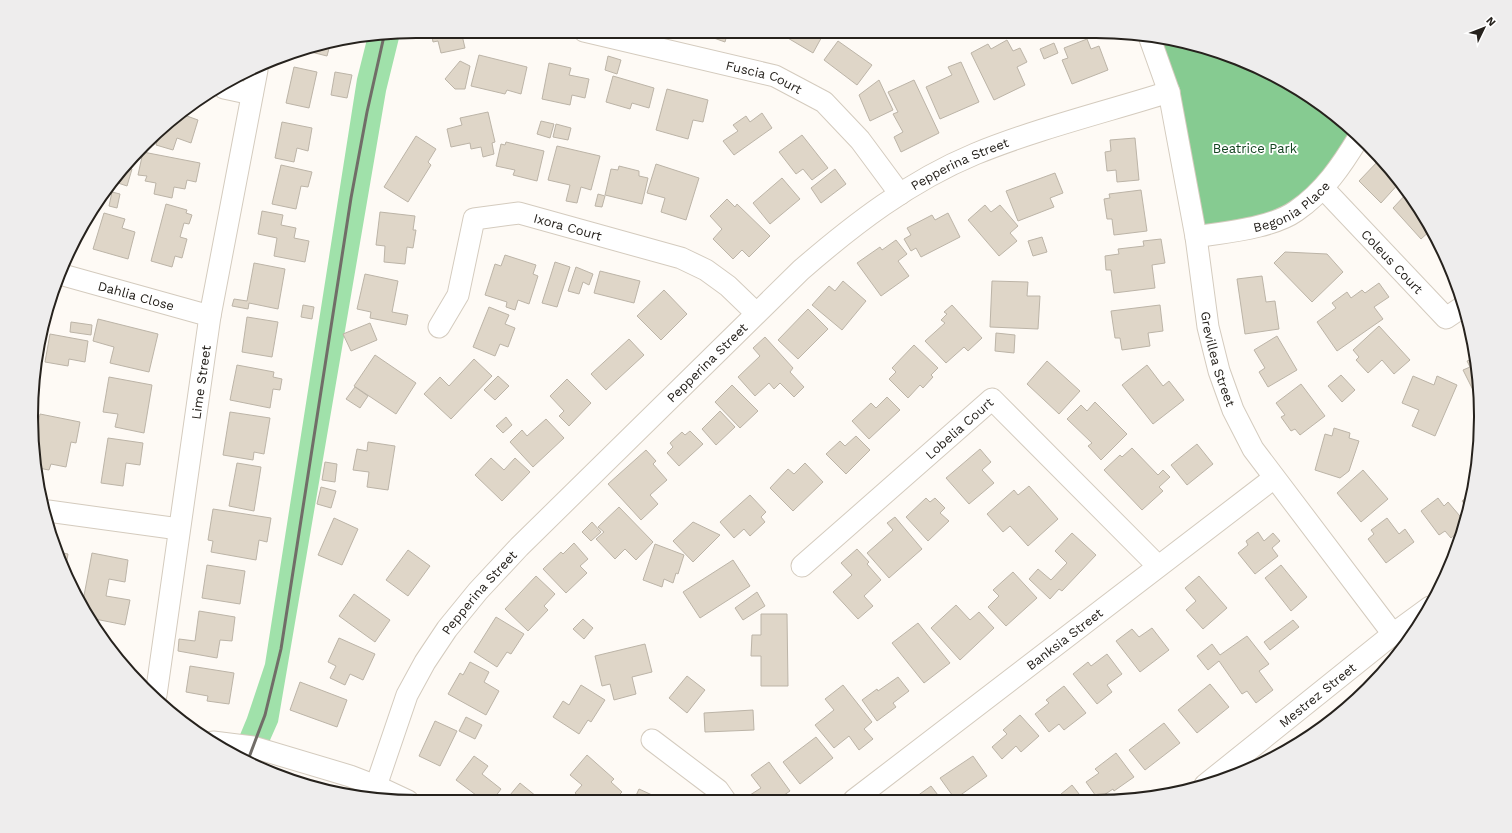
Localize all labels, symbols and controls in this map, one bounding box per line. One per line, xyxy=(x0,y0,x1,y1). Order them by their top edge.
north arrow xyxy=(1464,8,1504,48)
text: N xyxy=(1483,14,1498,29)
street label: Fuscia Court xyxy=(724,58,805,97)
street label: Pepperina Street xyxy=(908,135,1011,193)
park label: Beatrice Park xyxy=(1213,141,1298,156)
street label: Begonia Place xyxy=(1252,178,1333,235)
street label: Ixora Court xyxy=(532,210,604,244)
street label: Coleus Court xyxy=(1358,227,1426,297)
street label: Dahlia Close xyxy=(96,278,176,314)
street label: Grevillea Street xyxy=(1198,310,1238,409)
street label: Pepperina Street xyxy=(664,320,751,405)
street label: Lime Street xyxy=(188,344,214,420)
street label: Lobelia Court xyxy=(922,394,997,462)
street label: Pepperina Street xyxy=(439,547,520,637)
street label: Banksia Street xyxy=(1023,605,1106,673)
street label: Mestrez Street xyxy=(1276,660,1359,731)

